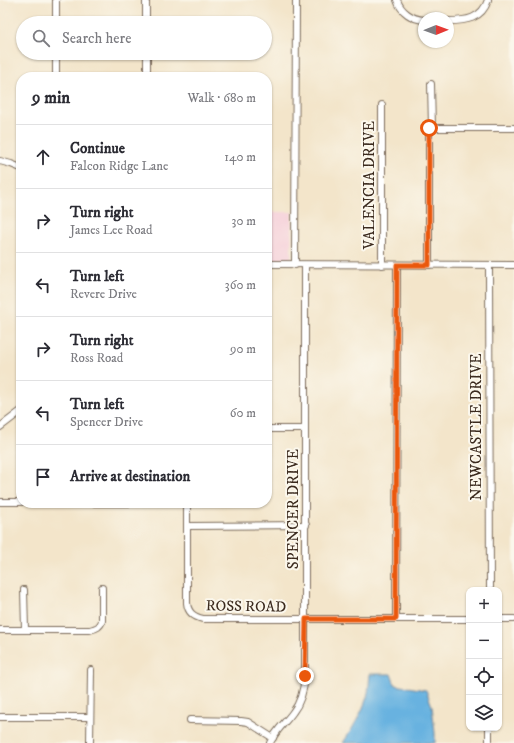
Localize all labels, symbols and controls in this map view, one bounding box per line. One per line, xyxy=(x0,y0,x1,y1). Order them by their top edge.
north arrow xyxy=(418,12,454,48)
search box xyxy=(16,16,272,60)
icon: search xyxy=(30,27,52,49)
text: Search here xyxy=(62,29,131,48)
text: 9 min xyxy=(32,87,70,109)
text: Walk · 680 m xyxy=(187,90,256,106)
route start xyxy=(420,119,438,137)
street label: VALENCIA DRIVE xyxy=(360,120,379,250)
text: Continue xyxy=(70,139,125,158)
icon: ahead xyxy=(32,146,54,168)
text: 140 m xyxy=(224,149,256,165)
text: Falcon Ridge Lane xyxy=(70,158,168,174)
text: Turn right xyxy=(70,203,133,222)
icon: right xyxy=(32,210,54,232)
text: 30 m xyxy=(232,213,256,229)
text: James Lee Road xyxy=(70,222,153,238)
text: Turn left xyxy=(70,267,124,286)
icon: left xyxy=(32,274,54,296)
text: 360 m xyxy=(225,277,256,293)
text: Revere Drive xyxy=(70,286,137,302)
text: Turn right xyxy=(70,331,133,350)
icon: right xyxy=(32,338,54,360)
text: 90 m xyxy=(230,341,256,357)
text: Ross Road xyxy=(70,350,123,366)
street label: NEWCASTLE DRIVE xyxy=(467,353,486,501)
text: Turn left xyxy=(70,395,124,414)
icon: left xyxy=(32,402,54,424)
text: 60 m xyxy=(230,405,256,421)
text: Spencer Drive xyxy=(70,414,143,430)
street label: SPENCER DRIVE xyxy=(284,448,303,569)
icon: arrive xyxy=(32,466,54,488)
text: Arrive at destination xyxy=(70,467,190,486)
map controls xyxy=(466,587,502,731)
button: + xyxy=(466,587,502,623)
street label: ROSS ROAD xyxy=(206,596,286,617)
button: − xyxy=(466,623,502,659)
button: locate xyxy=(466,659,502,695)
route end xyxy=(296,667,314,685)
button: layers xyxy=(466,695,502,731)

